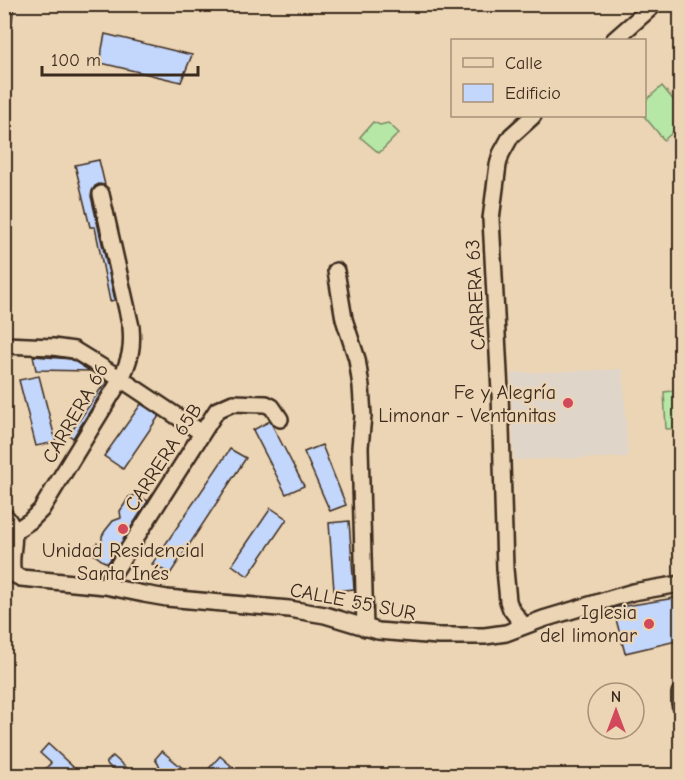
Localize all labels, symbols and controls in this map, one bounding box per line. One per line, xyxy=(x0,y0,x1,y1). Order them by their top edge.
scale bar xyxy=(42,39,198,77)
legend xyxy=(451,39,646,117)
text: 100 m xyxy=(51,50,101,71)
text: Calle xyxy=(505,53,542,74)
text: Edificio xyxy=(505,83,561,104)
street label: CARRERA 63 xyxy=(461,239,490,351)
street label: CARRERA 66 xyxy=(38,359,113,467)
place label: Fe y Alegría Limonar - Ventanitas xyxy=(378,381,556,427)
marker: Fe y Alegría Limonar - Ventanitas xyxy=(561,396,575,410)
street label: CARRERA 65B xyxy=(120,399,207,516)
marker: Unidad Residencial Santa Inés xyxy=(116,522,130,536)
place label: Unidad Residencial Santa Inés xyxy=(42,539,204,585)
street label: CALLE 55 SUR xyxy=(288,578,418,625)
place label: Iglesia del limonar xyxy=(540,601,637,647)
marker: Iglesia del limonar xyxy=(642,617,656,631)
north arrow xyxy=(586,681,646,741)
text: N xyxy=(611,688,621,706)

